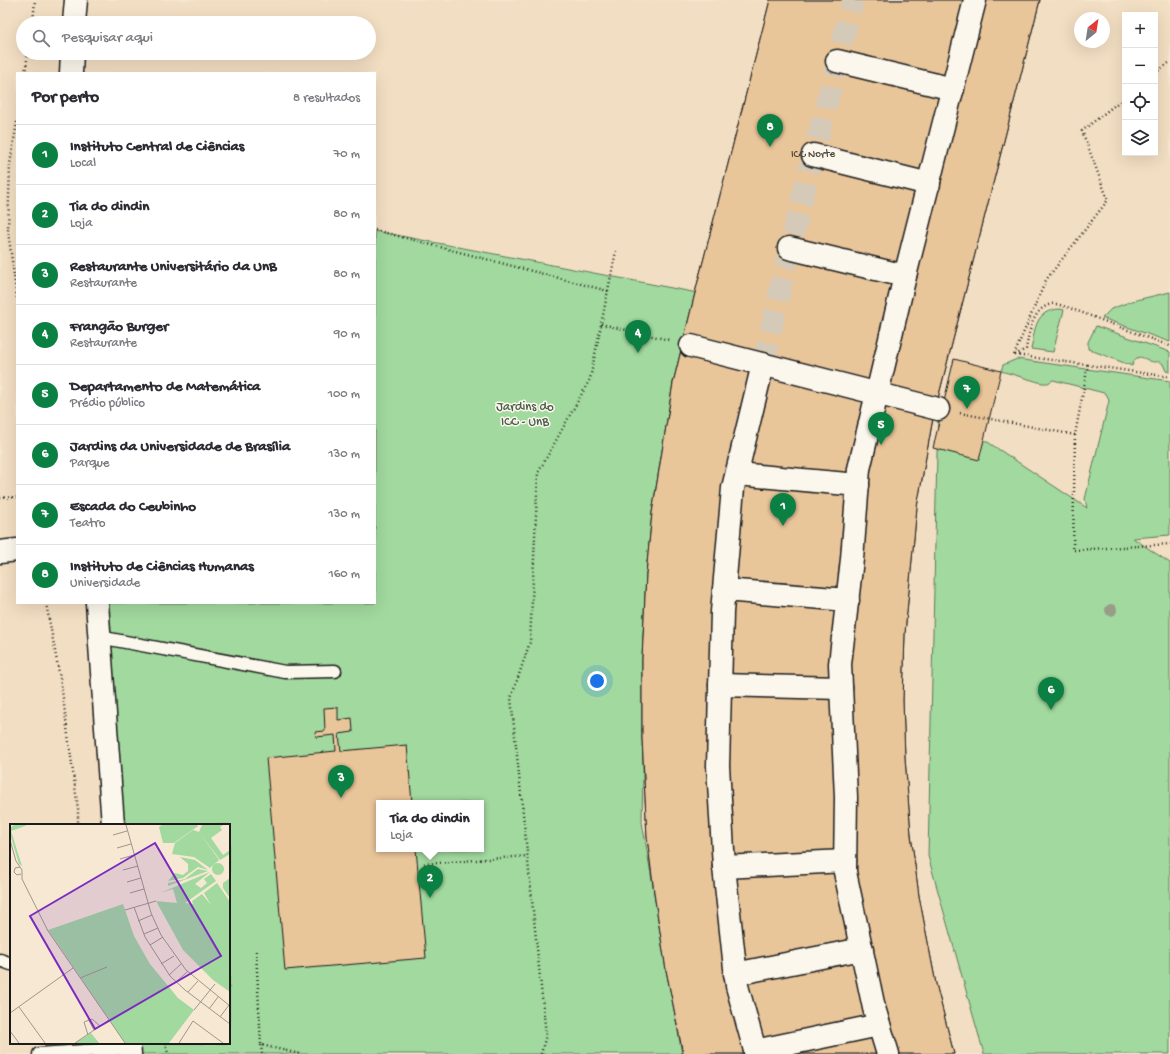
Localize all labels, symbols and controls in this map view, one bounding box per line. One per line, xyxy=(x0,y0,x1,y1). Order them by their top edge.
north arrow xyxy=(1074,12,1110,48)
map controls xyxy=(1122,12,1158,156)
button: + xyxy=(1122,12,1158,48)
search box xyxy=(16,16,376,60)
icon: search xyxy=(30,27,52,49)
text: Pesquisar aqui xyxy=(62,29,153,47)
button: − xyxy=(1122,48,1158,84)
button: locate xyxy=(1122,84,1158,120)
text: Por perto xyxy=(32,88,99,108)
text: 8 resultados xyxy=(293,91,360,106)
pin: 8 xyxy=(757,114,783,147)
button: layers xyxy=(1122,120,1158,156)
text: Instituto Central de Ciências xyxy=(70,138,244,156)
text: 1 xyxy=(42,147,48,162)
text: 70 m xyxy=(334,147,360,162)
house number: ICC Norte xyxy=(791,149,835,161)
text: Local xyxy=(70,156,96,171)
text: Tia do dindin xyxy=(70,198,149,216)
text: 2 xyxy=(42,207,48,222)
text: 80 m xyxy=(333,207,360,222)
text: Loja xyxy=(70,216,93,231)
text: Restaurante Universitário da UnB xyxy=(70,258,277,276)
text: 3 xyxy=(42,267,48,282)
text: 80 m xyxy=(333,267,360,282)
text: Restaurante xyxy=(70,276,137,291)
text: Frangão Burger xyxy=(70,318,168,336)
pin: 4 xyxy=(625,320,651,353)
text: 4 xyxy=(42,327,48,342)
text: 90 m xyxy=(334,327,360,342)
text: Restaurante xyxy=(70,336,137,351)
pin: 7 xyxy=(954,376,980,409)
text: Departamento de Matemática xyxy=(70,378,260,396)
text: 5 xyxy=(42,387,48,402)
text: 100 m xyxy=(328,387,360,402)
text: Prédio público xyxy=(70,396,145,411)
park label: Jardins do ICC - UnB xyxy=(496,400,554,430)
pin: 5 xyxy=(868,412,894,445)
text: Jardins da Universidade de Brasília xyxy=(70,438,290,456)
text: 6 xyxy=(42,447,48,462)
text: 130 m xyxy=(328,447,360,462)
text: Parque xyxy=(70,456,110,471)
pin: 1 xyxy=(770,493,796,526)
text: Escada do Ceubinho xyxy=(70,498,196,516)
text: 7 xyxy=(42,507,48,522)
text: 130 m xyxy=(328,507,360,522)
text: Teatro xyxy=(70,516,106,531)
text: Instituto de Ciências Humanas xyxy=(70,558,254,576)
text: 8 xyxy=(41,567,49,582)
text: 160 m xyxy=(328,567,360,582)
text: Universidade xyxy=(70,576,140,591)
your location xyxy=(587,671,607,691)
pin: 6 xyxy=(1038,677,1064,710)
pin: 3 xyxy=(328,765,354,798)
popup xyxy=(376,800,484,852)
text: Tia do dindin xyxy=(390,810,470,828)
inset map xyxy=(10,824,230,1044)
text: Loja xyxy=(390,828,413,843)
pin: 2 xyxy=(417,865,443,898)

